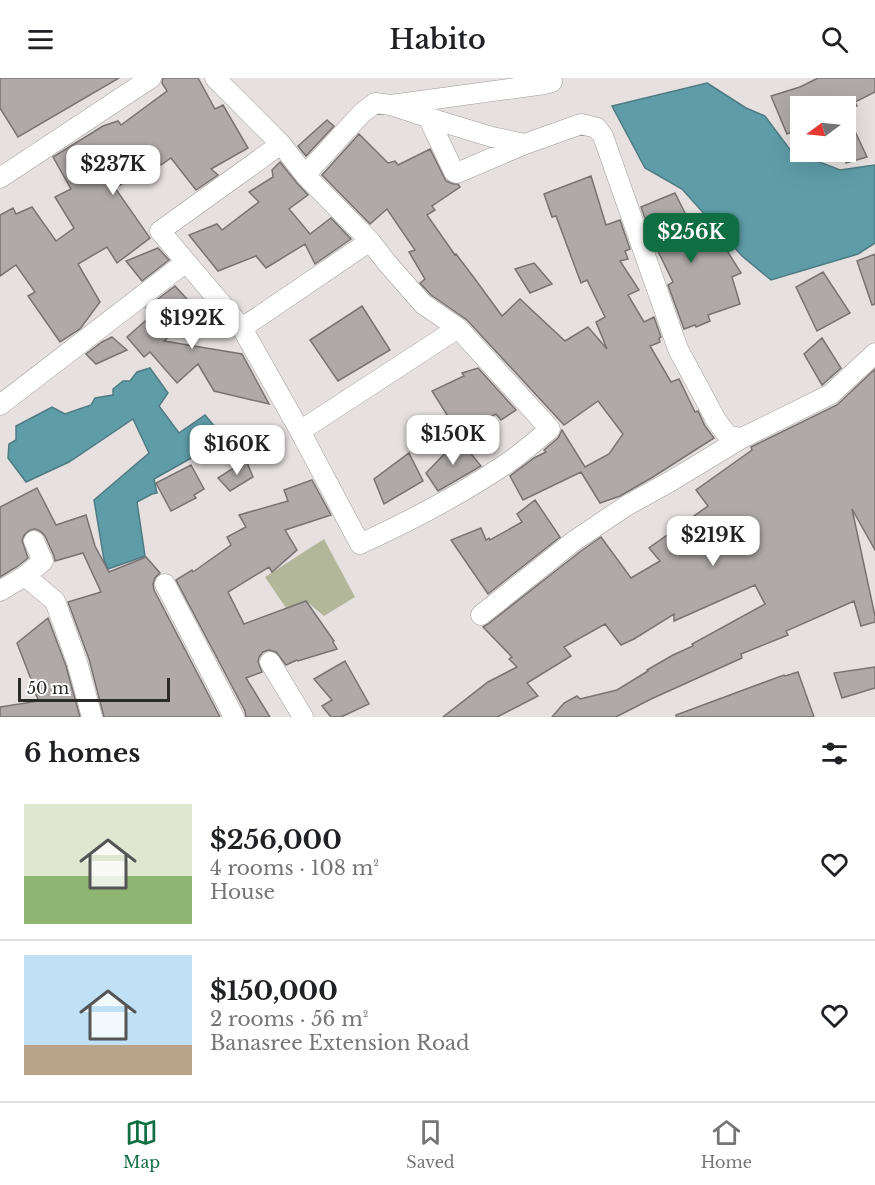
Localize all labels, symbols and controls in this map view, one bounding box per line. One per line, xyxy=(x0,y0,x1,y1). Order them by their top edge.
icon: menu xyxy=(24,23,57,56)
text: Habito xyxy=(389,23,486,56)
icon: search xyxy=(818,23,851,56)
north arrow xyxy=(790,96,856,162)
map controls xyxy=(790,96,856,162)
pin: $237K xyxy=(71,145,155,196)
text: $237K xyxy=(80,152,146,176)
pin: $256K xyxy=(649,213,733,264)
text: $256K xyxy=(657,220,725,244)
pin: $192K xyxy=(150,299,234,350)
text: $192K xyxy=(160,306,224,330)
pin: $150K xyxy=(411,415,495,466)
text: $150K xyxy=(420,422,486,446)
pin: $160K xyxy=(195,425,279,476)
text: $160K xyxy=(204,432,270,456)
pin: $219K xyxy=(671,516,755,567)
text: $219K xyxy=(681,523,745,547)
scale bar xyxy=(18,675,170,702)
text: 50 m xyxy=(27,678,69,698)
text: 6 homes xyxy=(24,737,140,769)
icon: filters xyxy=(818,737,851,770)
text: $256,000 xyxy=(210,824,342,856)
icon: home xyxy=(72,828,144,900)
icon: heart xyxy=(818,848,851,881)
text: 4 rooms · 108 m² xyxy=(210,856,379,880)
text: House xyxy=(210,880,275,904)
text: $150,000 xyxy=(210,975,338,1007)
icon: home xyxy=(72,979,144,1051)
icon: heart xyxy=(818,999,851,1032)
text: 2 rooms · 56 m² xyxy=(210,1007,368,1031)
text: Banasree Extension Road xyxy=(210,1031,470,1055)
tab: Map xyxy=(123,1116,160,1172)
tab: Saved xyxy=(406,1116,455,1172)
tab: Home xyxy=(701,1116,752,1172)

